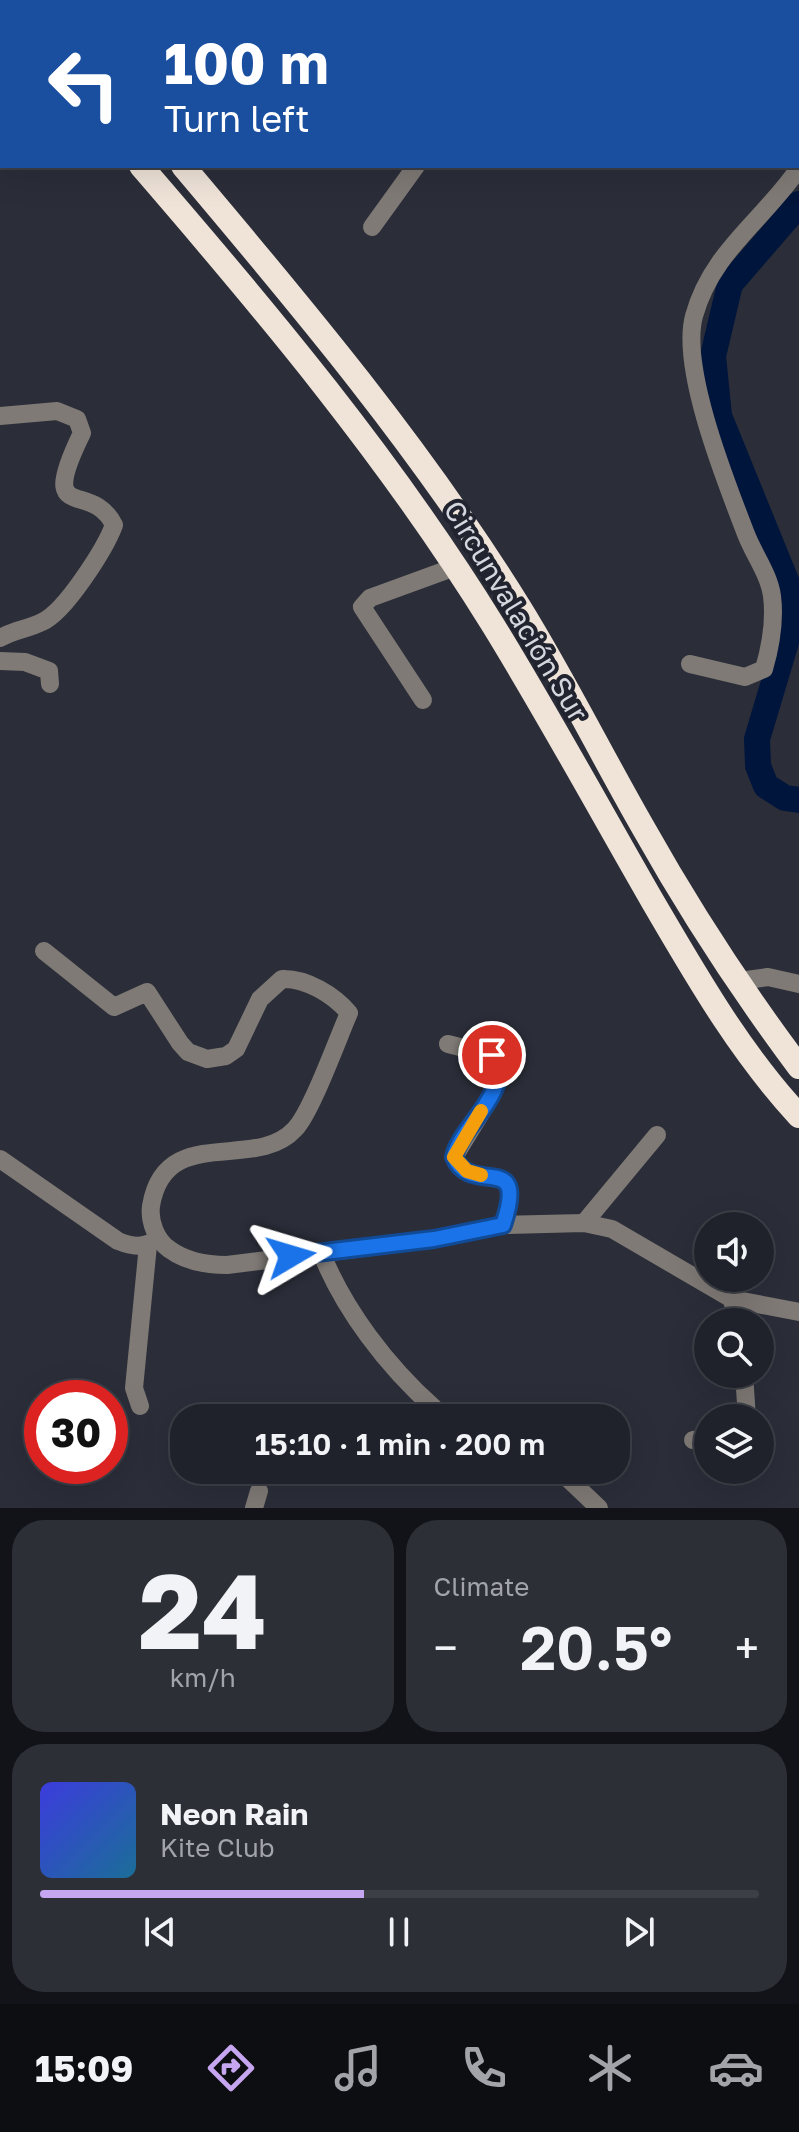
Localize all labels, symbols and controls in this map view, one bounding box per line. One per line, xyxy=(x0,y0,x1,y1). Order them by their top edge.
text: 100 m xyxy=(164,29,329,96)
icon: left xyxy=(32,32,136,136)
text: Turn left xyxy=(164,97,310,140)
street label: Circunvalación Sur xyxy=(438,495,595,727)
pin xyxy=(458,1021,526,1089)
icon: arrive xyxy=(470,1033,514,1077)
map controls xyxy=(694,1212,774,1484)
button: sound xyxy=(694,1212,774,1292)
position arrow xyxy=(249,1214,333,1298)
button: search xyxy=(694,1308,774,1388)
speed limit sign: 30 xyxy=(24,1380,128,1484)
button: layers xyxy=(694,1404,774,1484)
text: 15:10 · 1 min · 200 m xyxy=(255,1426,545,1462)
text: 24 xyxy=(139,1547,267,1672)
text: Climate xyxy=(434,1571,529,1602)
text: 20.5° xyxy=(520,1611,672,1683)
text: − xyxy=(434,1621,458,1674)
text: + xyxy=(735,1621,759,1674)
text: km/h xyxy=(170,1662,236,1693)
text: Neon Rain xyxy=(160,1796,308,1832)
text: Kite Club xyxy=(160,1832,275,1863)
icon: previous xyxy=(138,1910,182,1954)
icon: pause xyxy=(377,1910,421,1954)
icon: next xyxy=(617,1910,661,1954)
icon: directions xyxy=(203,2040,259,2096)
icon: music xyxy=(330,2040,386,2096)
icon: phone xyxy=(456,2040,512,2096)
icon: climate xyxy=(582,2040,638,2096)
icon: car xyxy=(708,2040,764,2096)
text: 15:09 xyxy=(35,2047,133,2090)

